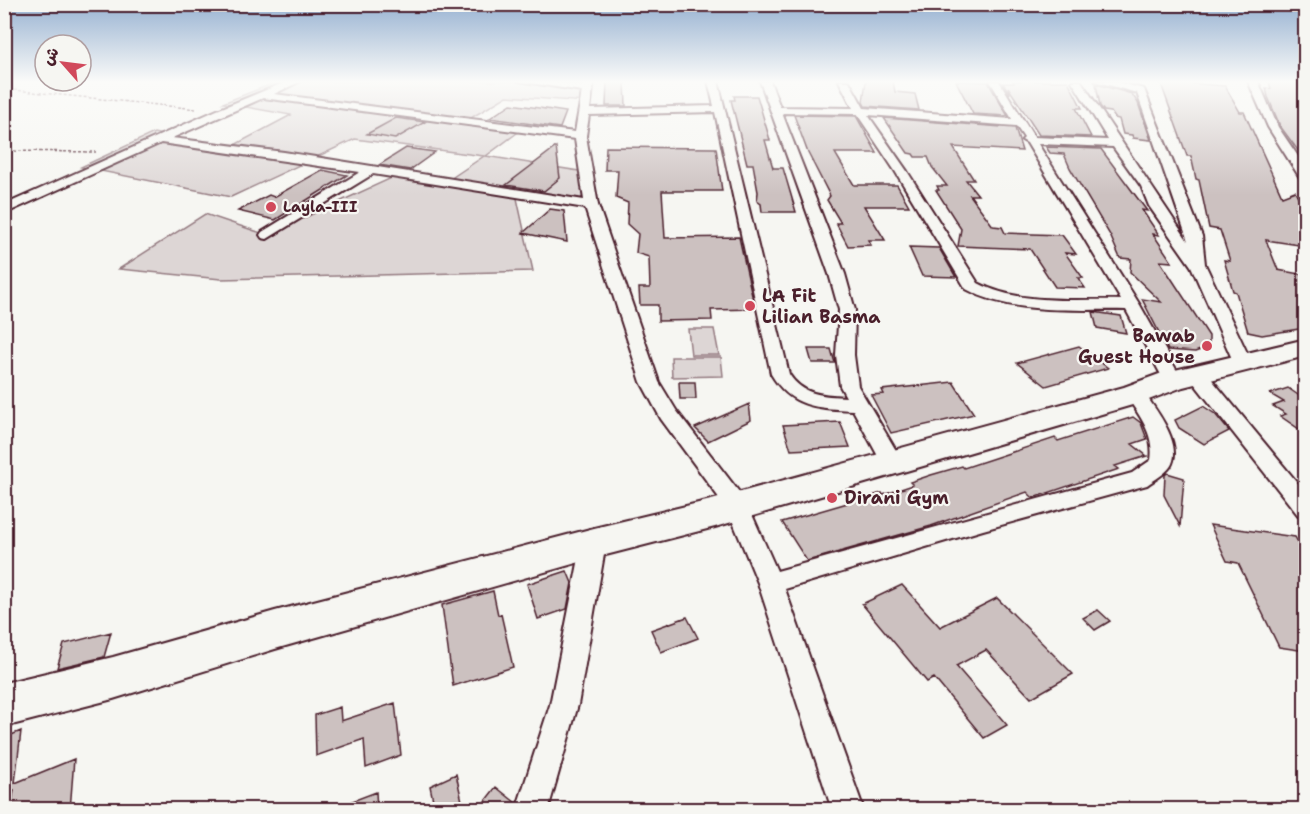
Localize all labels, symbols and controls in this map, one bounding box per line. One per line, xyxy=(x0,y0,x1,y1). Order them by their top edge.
north arrow xyxy=(33,33,93,93)
text: ش xyxy=(37,43,64,69)
place label: Layla-III xyxy=(283,197,357,217)
marker: Layla-III xyxy=(264,200,278,214)
place label: LA Fit Lilian Basma xyxy=(762,284,881,329)
marker: LA Fit Lilian Basma xyxy=(743,299,757,313)
place label: Bawab Guest House xyxy=(1078,324,1195,369)
marker: Bawab Guest House xyxy=(1200,339,1214,353)
place label: Dirani Gym xyxy=(844,486,949,510)
marker: Dirani Gym xyxy=(825,491,839,505)

